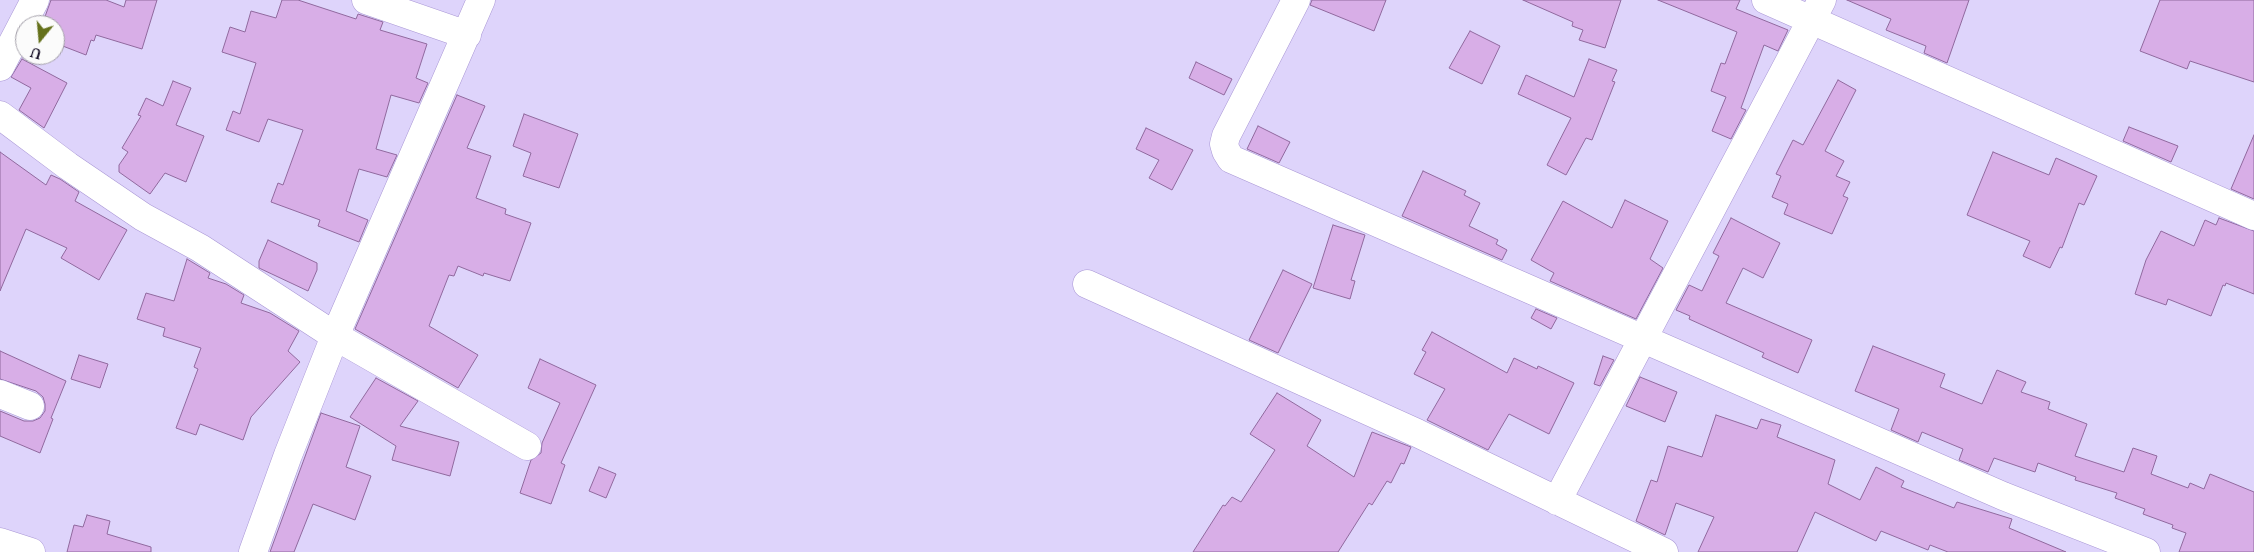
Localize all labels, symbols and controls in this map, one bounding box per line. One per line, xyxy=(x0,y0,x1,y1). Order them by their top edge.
north arrow xyxy=(15,15,65,65)
text: U xyxy=(28,43,44,64)

